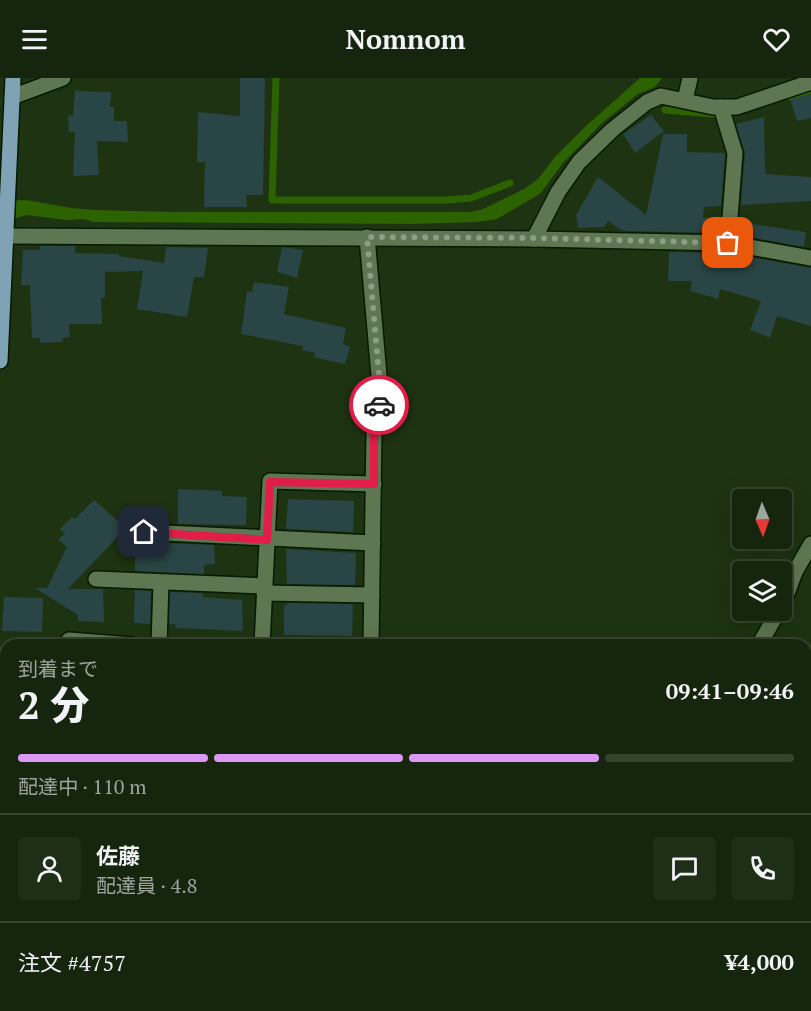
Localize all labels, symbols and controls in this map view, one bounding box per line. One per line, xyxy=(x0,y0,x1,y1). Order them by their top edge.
text: Nomnom xyxy=(346,21,465,57)
icon: menu xyxy=(18,23,51,56)
icon: heart xyxy=(760,23,793,56)
pin xyxy=(702,217,753,268)
icon: bag xyxy=(711,226,744,259)
courier xyxy=(349,375,409,435)
icon: car xyxy=(363,389,396,422)
north arrow xyxy=(732,489,792,549)
map controls xyxy=(732,489,792,621)
pin xyxy=(118,506,169,557)
icon: home xyxy=(127,515,160,548)
button: layers xyxy=(732,561,792,621)
text: 到着まで xyxy=(18,655,98,682)
text: 09:41–09:46 xyxy=(666,676,794,705)
text: 2 分 xyxy=(18,678,90,730)
text: 配達中 · 110 m xyxy=(18,773,147,800)
button: person xyxy=(18,837,81,900)
button: chat xyxy=(653,837,716,900)
button: phone xyxy=(731,837,794,900)
text: 佐藤 xyxy=(96,841,140,870)
text: 配達員 · 4.8 xyxy=(96,872,197,899)
text: ¥4,000 xyxy=(725,947,794,976)
text: 注文 #4757 xyxy=(18,948,126,977)

